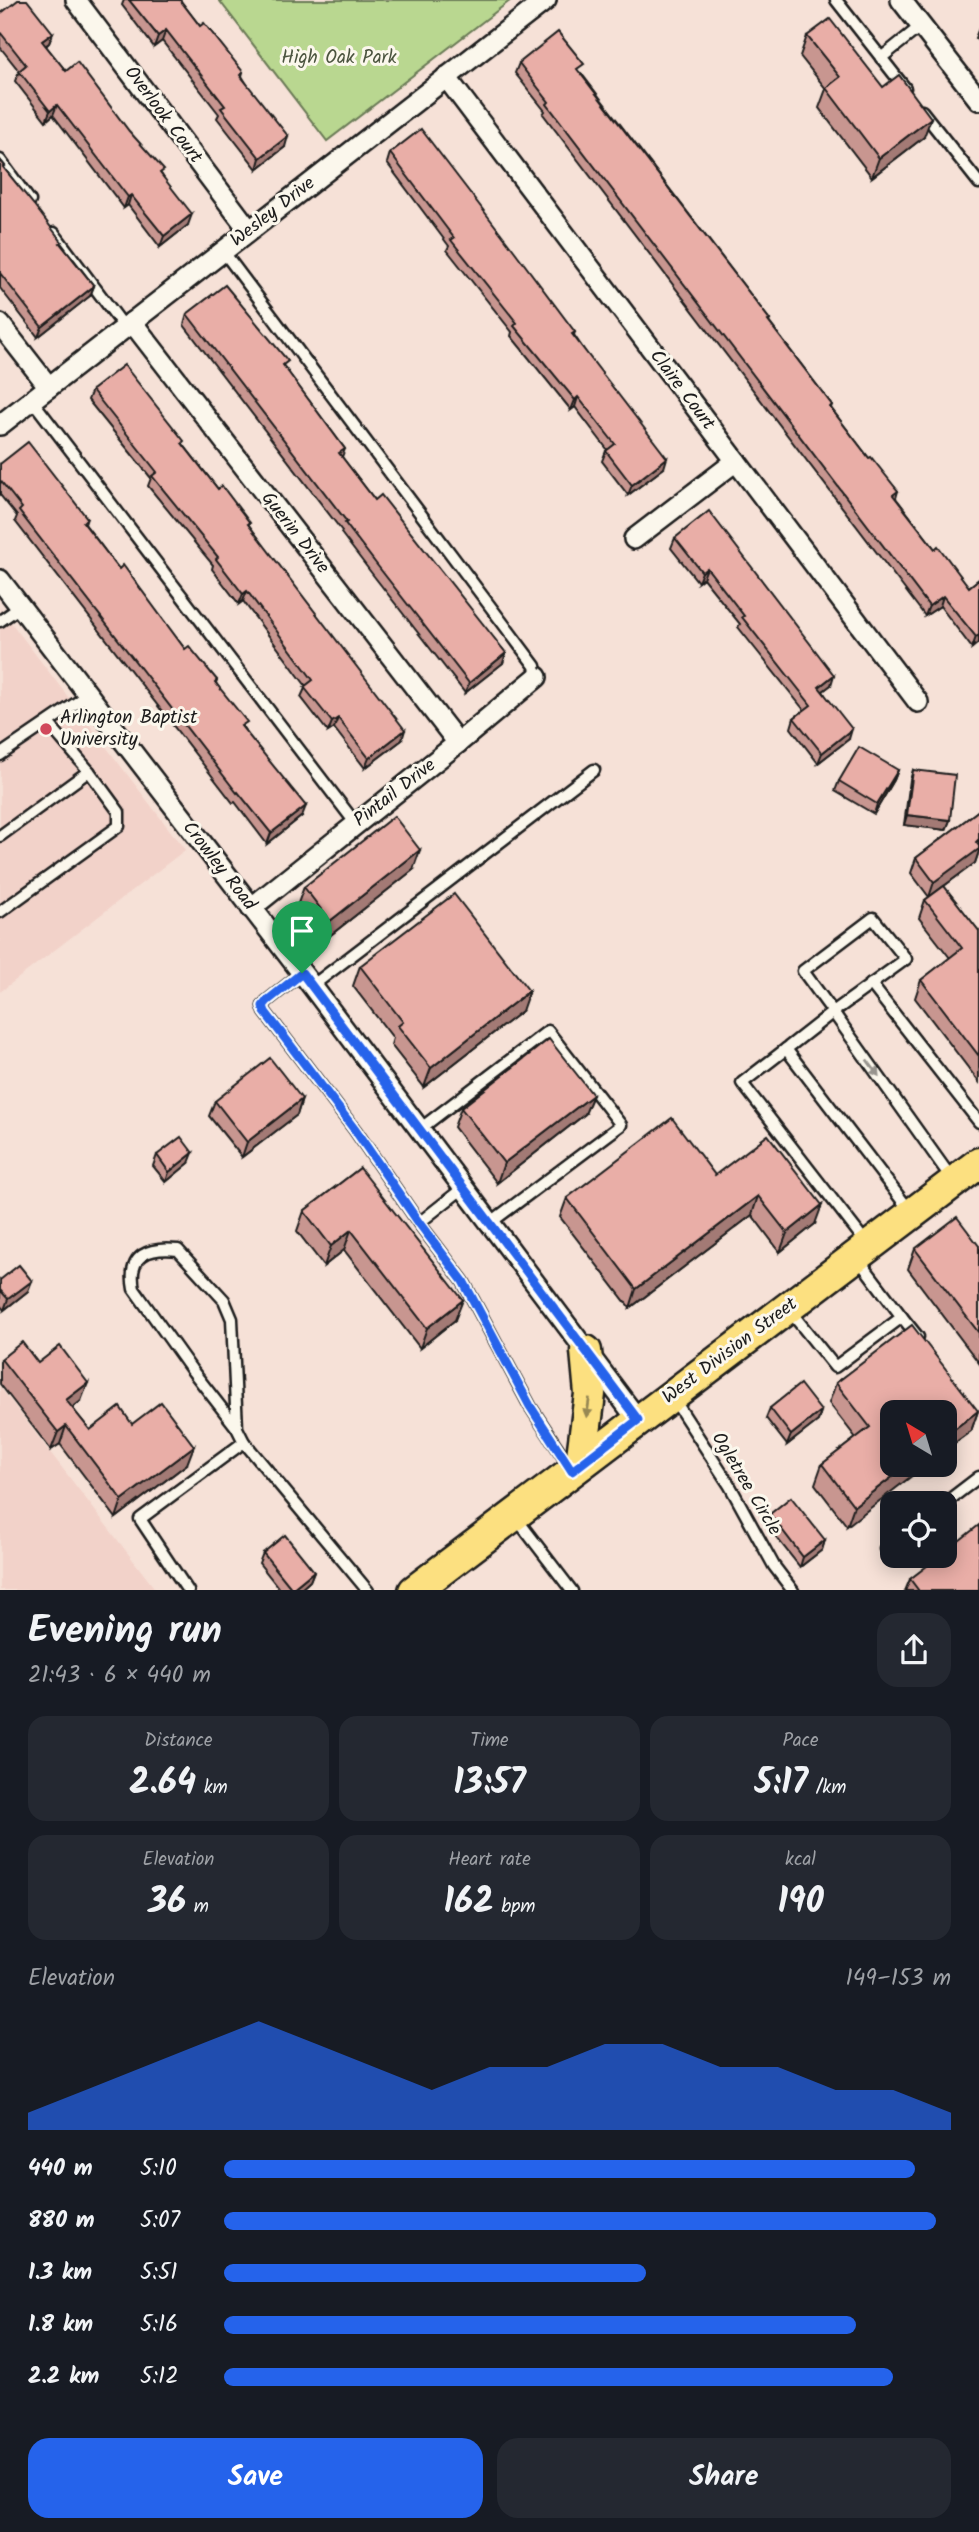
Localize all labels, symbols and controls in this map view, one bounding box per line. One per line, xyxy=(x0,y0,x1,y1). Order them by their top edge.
park label: High Oak Park xyxy=(281,43,397,73)
street label: Overlook Court xyxy=(116,60,210,171)
street label: Wesley Drive xyxy=(224,169,322,255)
street label: Claire Court xyxy=(642,343,723,437)
street label: Guerin Drive xyxy=(253,485,337,581)
place label: Arlington Baptist University xyxy=(60,703,198,755)
marker: Arlington Baptist University xyxy=(38,721,54,737)
street label: Pintail Drive xyxy=(347,751,443,835)
street label: Crowley Road xyxy=(174,815,264,918)
pin xyxy=(272,901,332,973)
icon: arrive xyxy=(283,912,321,950)
one-way arrow xyxy=(865,1059,879,1077)
street label: West Division Street xyxy=(656,1290,805,1412)
one-way arrow xyxy=(582,1397,593,1419)
north arrow xyxy=(880,1400,957,1477)
map controls xyxy=(880,1400,957,1568)
street label: Ogletree Circle xyxy=(703,1427,789,1542)
button: locate xyxy=(880,1491,957,1568)
text: Evening run xyxy=(28,1602,222,1662)
button: share xyxy=(877,1613,951,1687)
text: 21:43 · 6 × 440 m xyxy=(28,1658,211,1694)
text: Distance xyxy=(144,1726,213,1756)
text: Time xyxy=(470,1726,509,1756)
text: Pace xyxy=(782,1726,819,1756)
text: 2.64 xyxy=(129,1756,196,1812)
text: 13:57 xyxy=(453,1756,526,1812)
text: 5:17 xyxy=(755,1756,808,1812)
text: km xyxy=(196,1773,228,1803)
text: /km xyxy=(808,1773,846,1803)
text: Elevation xyxy=(143,1845,214,1875)
text: Heart rate xyxy=(448,1845,531,1875)
text: kcal xyxy=(785,1845,816,1875)
text: 36 xyxy=(148,1875,186,1931)
text: 162 xyxy=(444,1875,494,1931)
text: 190 xyxy=(777,1875,824,1931)
text: m xyxy=(186,1892,209,1922)
text: bpm xyxy=(494,1892,535,1922)
text: Elevation xyxy=(28,1961,115,1997)
text: 149–153 m xyxy=(846,1961,951,1997)
text: 440 m xyxy=(28,2151,93,2187)
text: 5:10 xyxy=(140,2151,177,2187)
text: 880 m xyxy=(28,2203,95,2239)
text: 5:07 xyxy=(140,2203,180,2239)
text: 1.3 km xyxy=(28,2255,92,2291)
text: 5:51 xyxy=(140,2255,178,2291)
text: 1.8 km xyxy=(28,2307,93,2343)
text: 5:16 xyxy=(140,2307,178,2343)
text: 2.2 km xyxy=(28,2359,99,2395)
text: 5:12 xyxy=(140,2359,179,2395)
button: Save xyxy=(28,2438,483,2518)
button: Share xyxy=(497,2438,951,2518)

